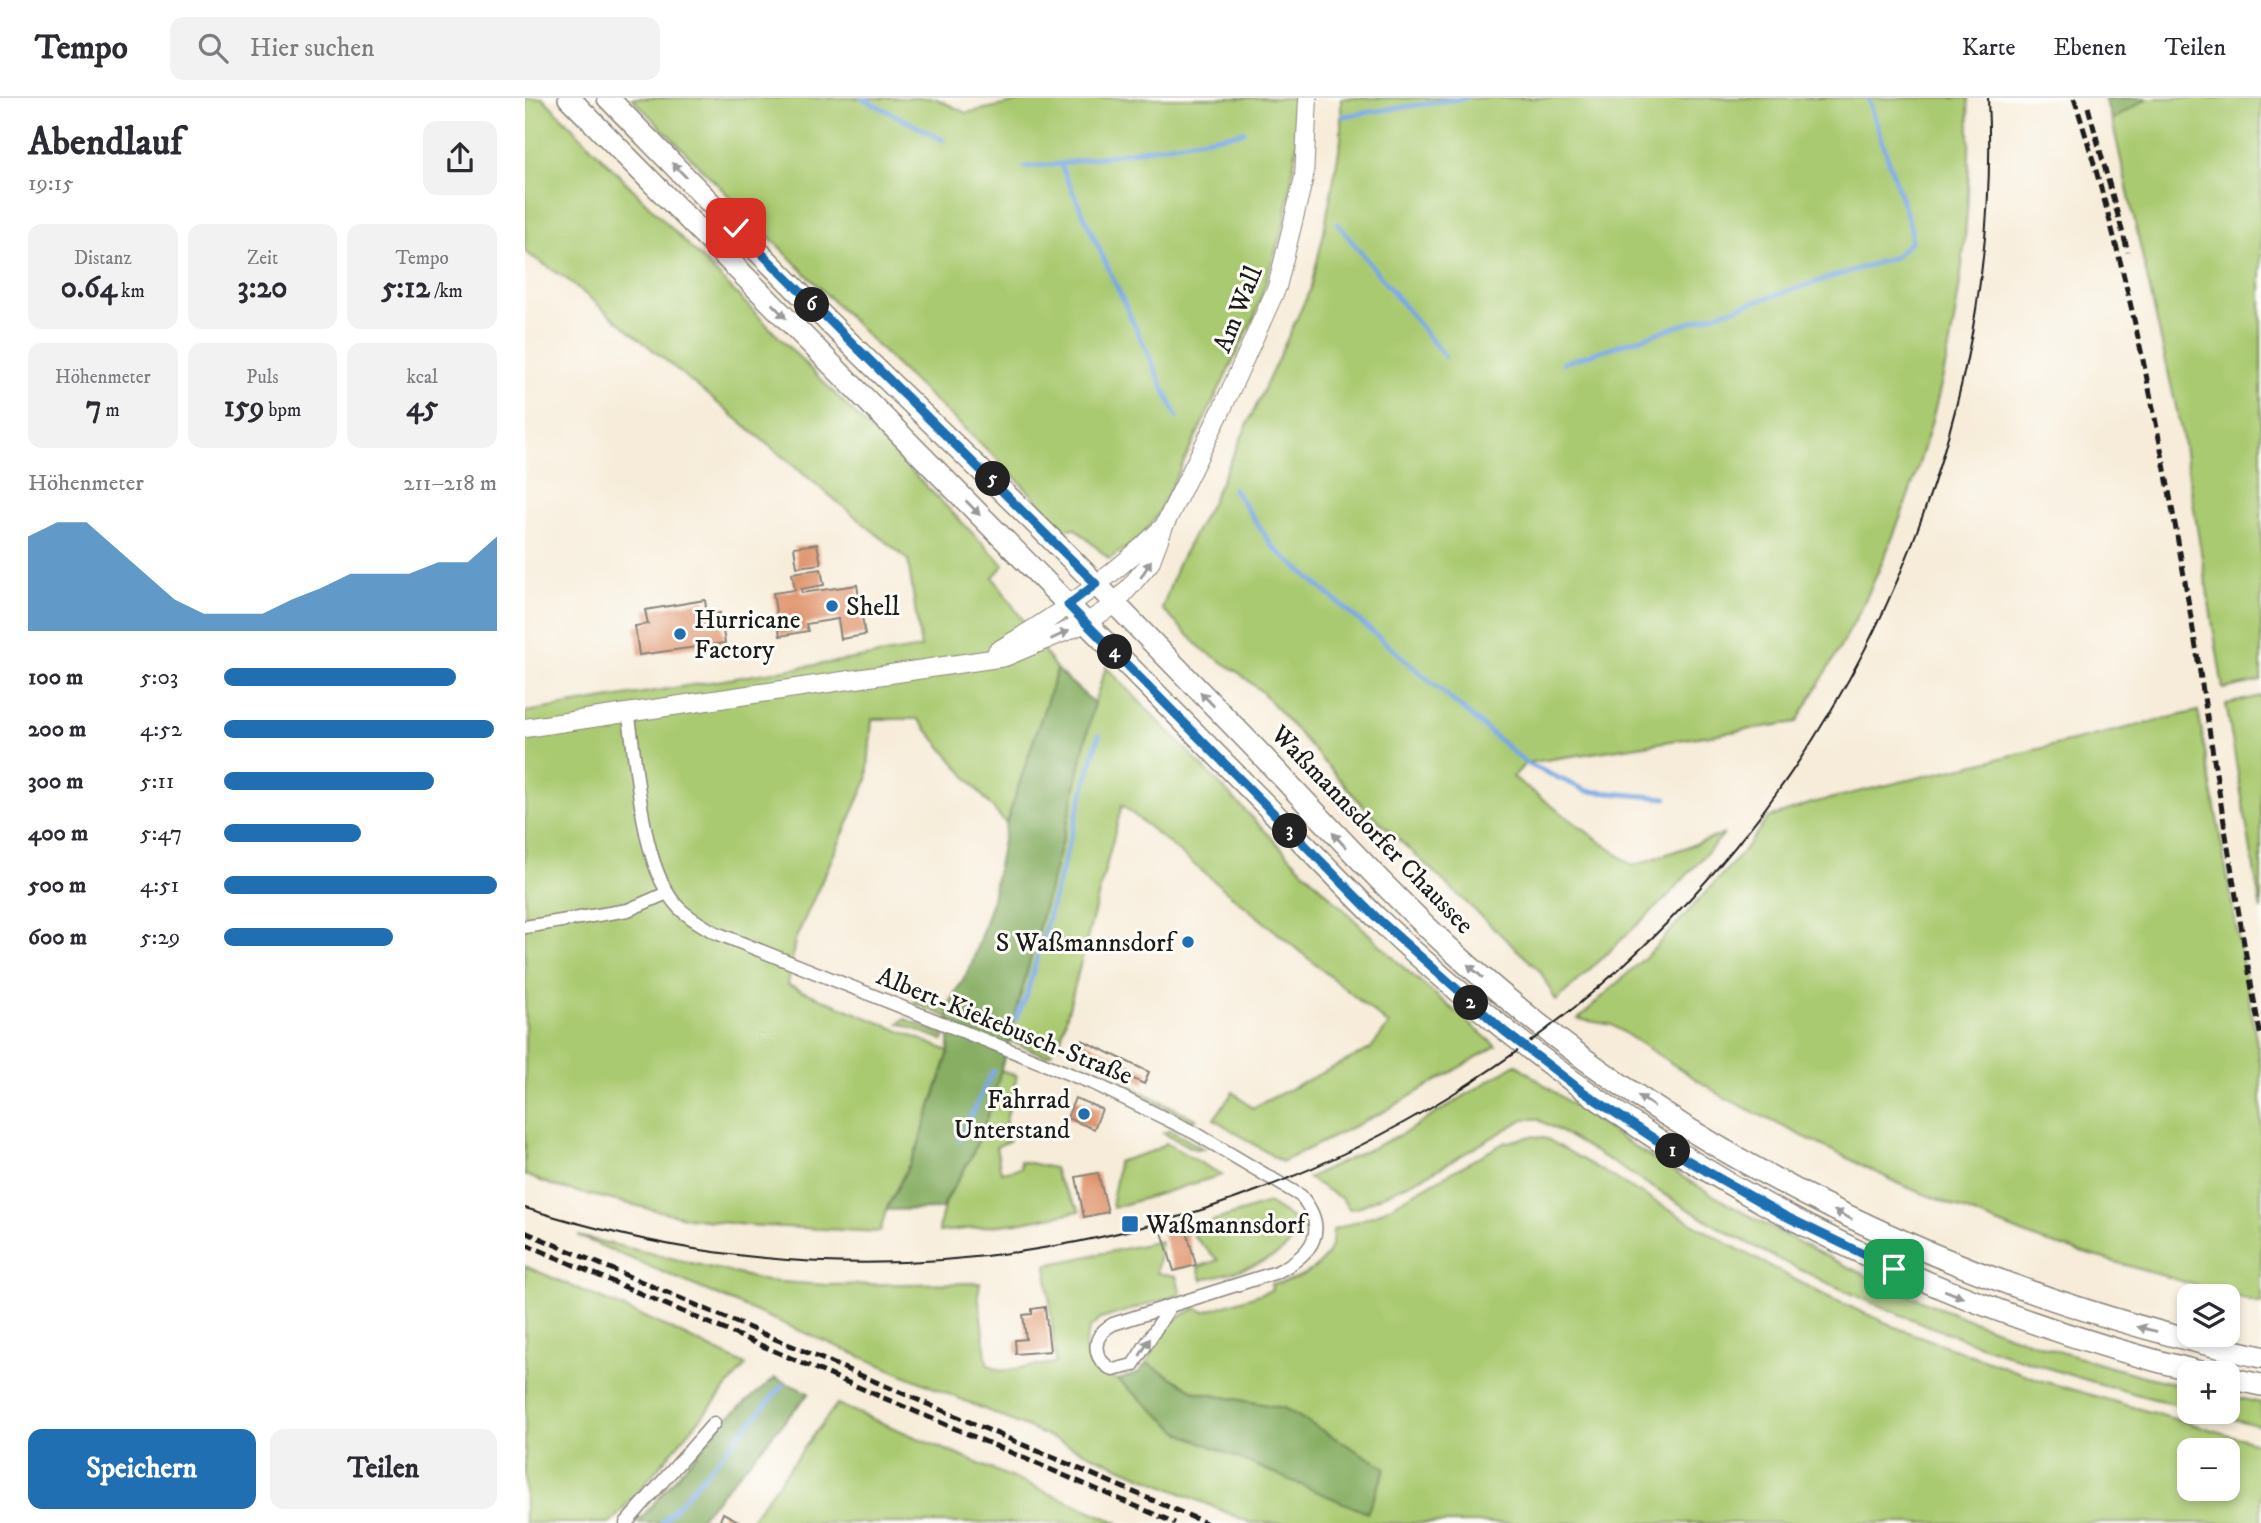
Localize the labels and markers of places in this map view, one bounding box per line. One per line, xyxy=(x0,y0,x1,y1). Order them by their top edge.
pin xyxy=(706,198,766,258)
pin: 6 xyxy=(795,288,829,322)
pin: 5 xyxy=(975,462,1011,496)
place label: Shell xyxy=(846,591,900,624)
marker: Shell xyxy=(824,598,840,614)
place label: Hurricane Factory xyxy=(694,604,801,667)
marker: Hurricane Factory xyxy=(672,626,688,642)
pin: 4 xyxy=(1097,634,1133,670)
pin: 3 xyxy=(1273,814,1307,848)
place label: S Waßmannsdorf xyxy=(996,927,1178,960)
marker: S Waßmannsdorf xyxy=(1180,934,1196,950)
pin: 2 xyxy=(1453,986,1489,1020)
place label: Fahrrad Unterstand xyxy=(954,1084,1070,1147)
marker: Fahrrad Unterstand xyxy=(1076,1106,1092,1122)
pin: 1 xyxy=(1655,1134,1691,1168)
place label: Waßmannsdorf xyxy=(1145,1209,1309,1242)
marker: Waßmannsdorf xyxy=(1120,1214,1140,1234)
pin xyxy=(1864,1239,1924,1299)

